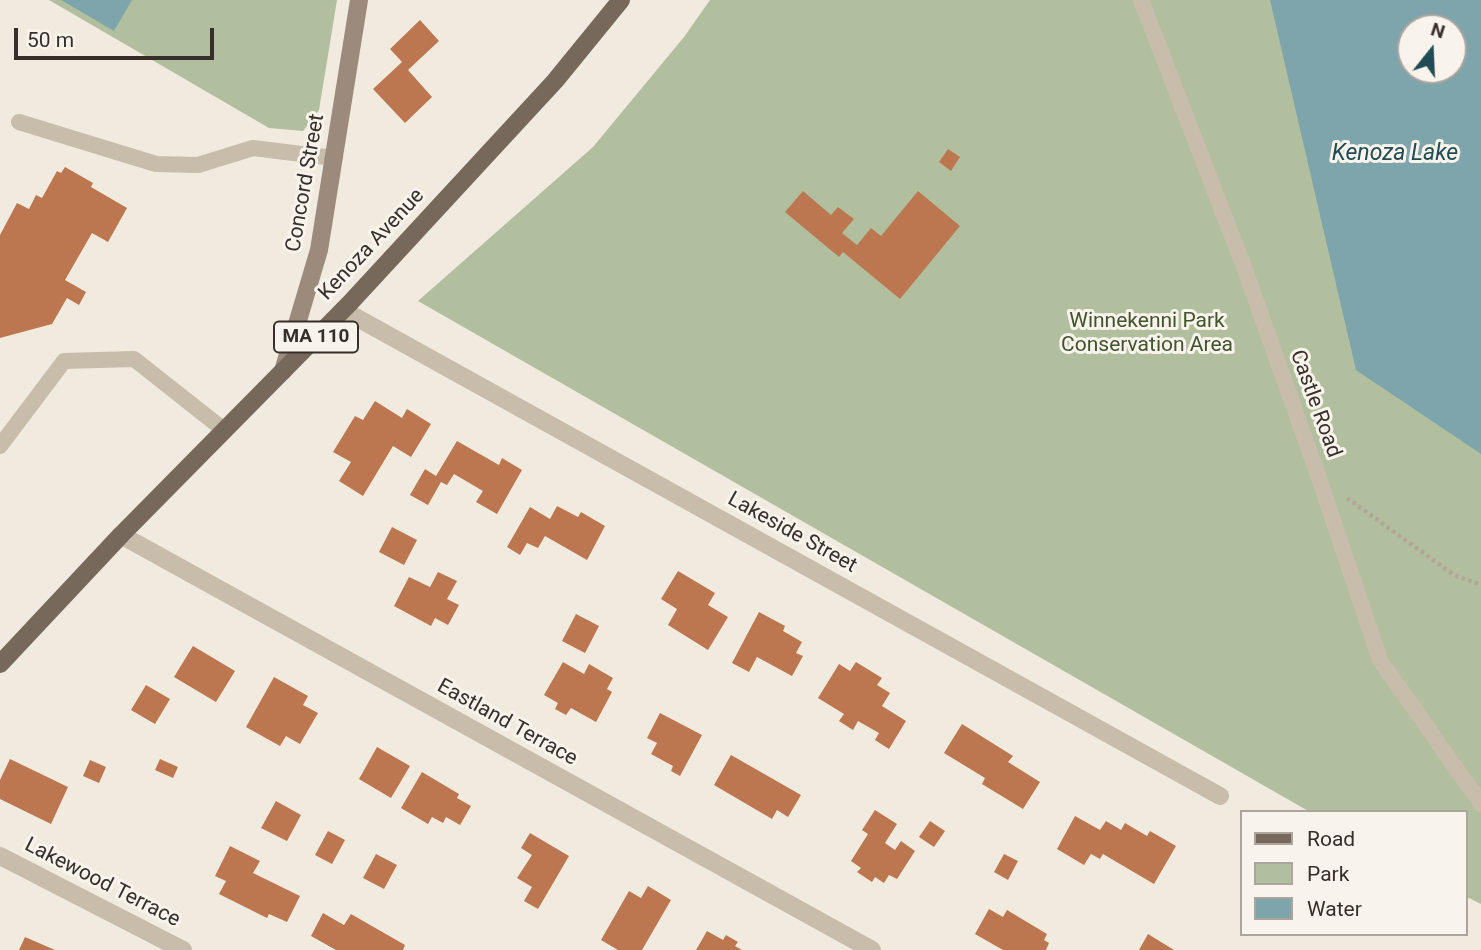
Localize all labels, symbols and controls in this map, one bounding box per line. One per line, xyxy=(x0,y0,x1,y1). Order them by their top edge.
scale bar xyxy=(18,14,217,58)
north arrow xyxy=(1397,14,1467,84)
text: N xyxy=(1428,17,1448,43)
text: 50 m xyxy=(27,28,74,52)
street label: Concord Street xyxy=(281,112,331,254)
water label: Kenoza Lake xyxy=(1332,140,1458,168)
street label: Kenoza Avenue xyxy=(314,184,430,306)
park label: Winnekenni Park Conservation Area xyxy=(1061,309,1233,359)
road number: MA 110 xyxy=(274,322,358,352)
street label: Castle Road xyxy=(1284,347,1346,461)
street label: Lakeside Street xyxy=(723,487,861,579)
street label: Eastland Terrace xyxy=(433,674,581,772)
legend xyxy=(1240,810,1467,936)
text: Road xyxy=(1307,827,1355,851)
street label: Lakewood Terrace xyxy=(20,833,184,933)
text: Park xyxy=(1307,862,1349,886)
text: Water xyxy=(1307,897,1362,921)

